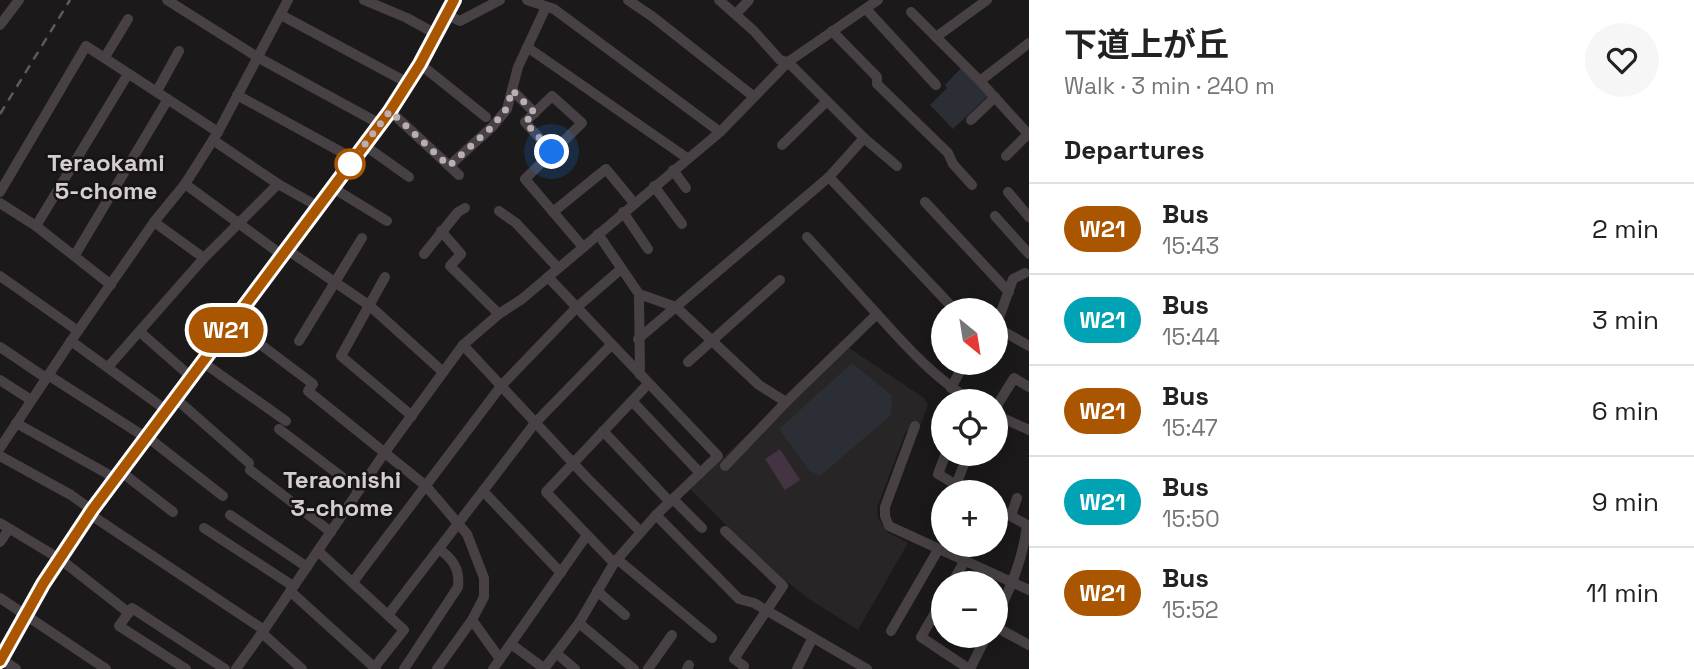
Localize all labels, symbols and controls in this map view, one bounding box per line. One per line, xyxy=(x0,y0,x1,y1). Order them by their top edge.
button: heart xyxy=(1585,23,1659,97)
text: 下道上が丘 xyxy=(1064,24,1229,66)
text: Walk · 3 min · 240 m xyxy=(1064,71,1275,101)
text: Departures xyxy=(1064,133,1205,167)
your location xyxy=(534,134,569,169)
district label: Teraokami 5-chome xyxy=(47,147,165,206)
unlabelled marker xyxy=(335,149,365,179)
text: Bus xyxy=(1162,197,1209,231)
text: 2 min xyxy=(1592,212,1659,246)
text: W21 xyxy=(1079,213,1126,244)
text: 15:43 xyxy=(1162,231,1219,261)
text: Bus xyxy=(1162,288,1209,322)
north arrow xyxy=(931,298,1008,374)
map controls xyxy=(931,298,1008,648)
text: 3 min xyxy=(1592,303,1659,337)
text: W21 xyxy=(1079,304,1126,335)
line badge: W21 xyxy=(186,307,266,353)
text: W21 xyxy=(203,314,249,345)
text: 15:44 xyxy=(1162,322,1220,352)
text: Bus xyxy=(1162,379,1209,413)
button: locate xyxy=(931,389,1008,466)
text: 6 min xyxy=(1592,394,1659,428)
text: W21 xyxy=(1079,395,1126,426)
text: 15:47 xyxy=(1162,413,1218,443)
district label: Teraonishi 3-chome xyxy=(283,464,401,523)
text: Bus xyxy=(1162,470,1209,504)
button: + xyxy=(931,480,1008,557)
text: 9 min xyxy=(1592,485,1659,519)
text: W21 xyxy=(1079,486,1126,517)
text: 15:50 xyxy=(1162,504,1220,534)
text: Bus xyxy=(1162,561,1209,595)
button: − xyxy=(931,571,1008,648)
text: 11 min xyxy=(1586,576,1659,610)
text: W21 xyxy=(1079,577,1126,608)
text: 15:52 xyxy=(1162,595,1219,625)

